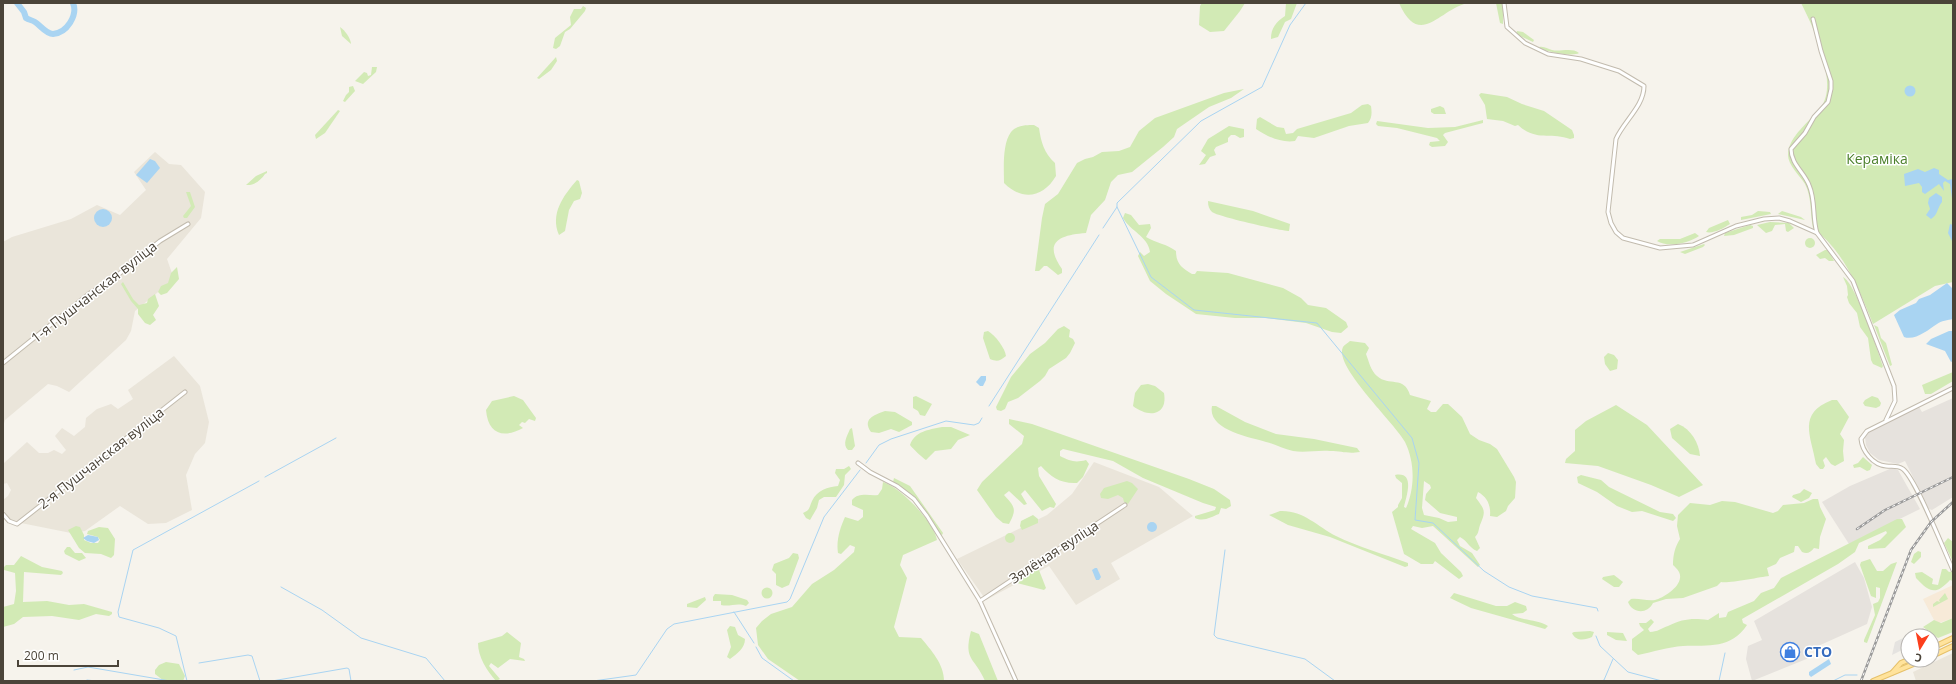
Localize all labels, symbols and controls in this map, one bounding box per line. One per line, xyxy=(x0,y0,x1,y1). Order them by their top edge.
park label: Кераміка xyxy=(1846,149,1908,168)
street label: 1-я Пушчанская вуліца xyxy=(27,236,161,347)
street label: 2-я Пушчанская вуліца xyxy=(34,402,168,513)
street label: Зялёная вуліца xyxy=(1005,516,1102,588)
north arrow xyxy=(1900,628,1940,668)
shop icon: СТО xyxy=(1779,641,1801,663)
scale bar xyxy=(18,642,118,668)
place label: СТО xyxy=(1804,642,1832,661)
text: 200 m xyxy=(24,647,59,664)
text: С xyxy=(1913,650,1923,666)

